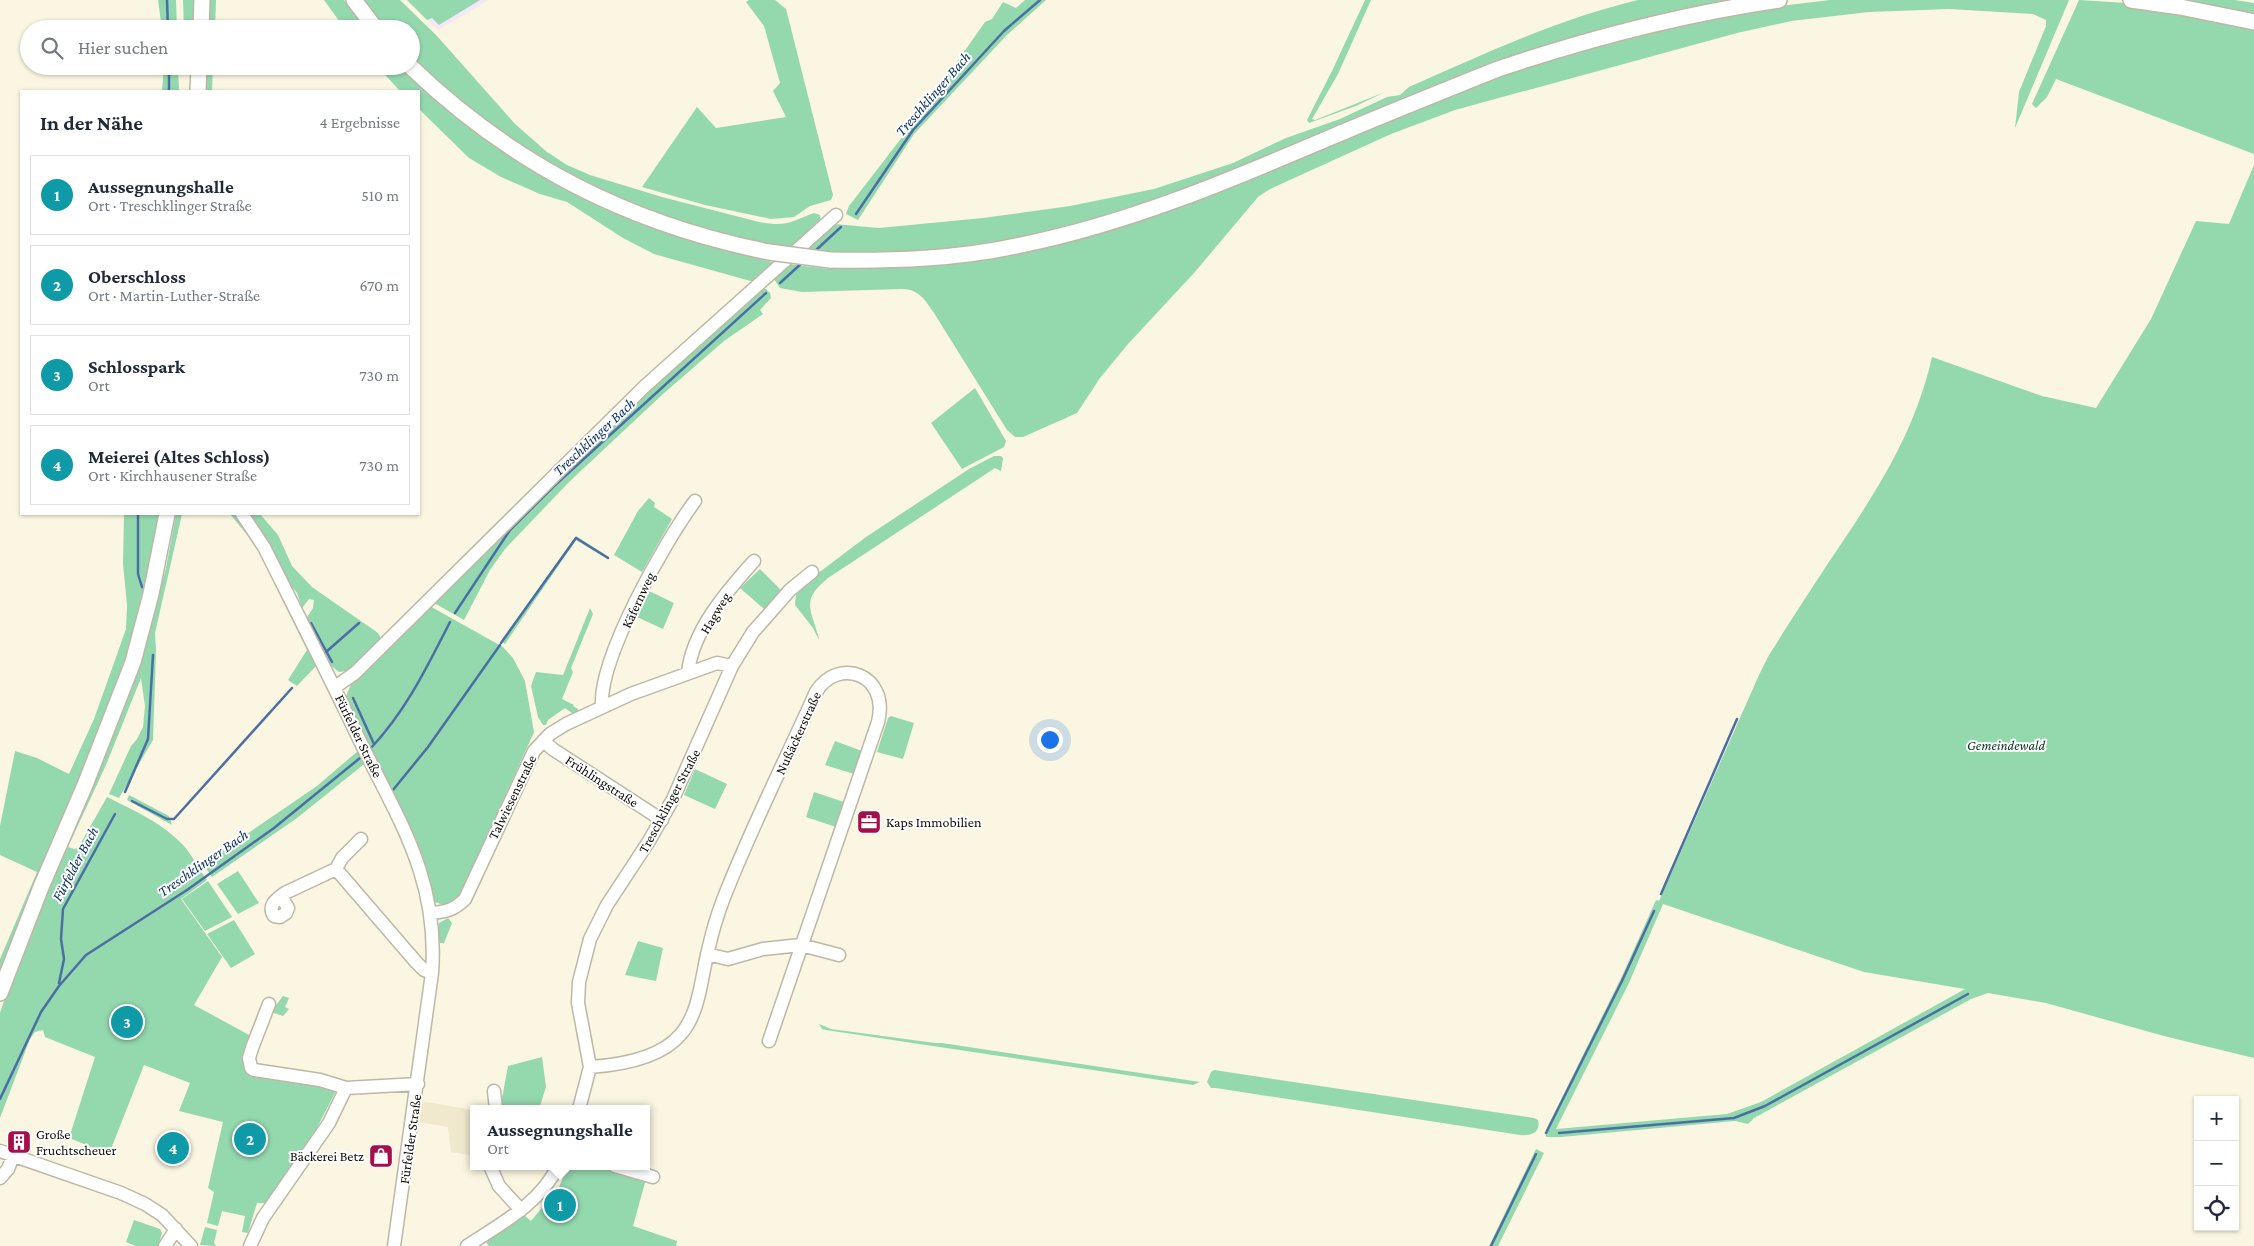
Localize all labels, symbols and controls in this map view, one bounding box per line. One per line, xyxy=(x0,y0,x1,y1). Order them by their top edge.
search box xyxy=(20,20,420,75)
icon: search xyxy=(38,34,66,62)
text: Hier suchen xyxy=(78,37,168,58)
water label: Treschklinger Bach xyxy=(892,49,974,140)
text: In der Nähe xyxy=(40,111,143,135)
text: 4 Ergebnisse xyxy=(320,114,400,131)
text: Aussegnungshalle xyxy=(88,176,234,197)
text: 1 xyxy=(54,187,60,204)
text: 510 m xyxy=(361,187,399,204)
text: Ort · Treschklinger Straße xyxy=(88,197,252,214)
text: Oberschloss xyxy=(88,266,186,287)
text: 2 xyxy=(53,277,61,294)
text: 670 m xyxy=(359,277,399,294)
text: Ort · Martin-Luther-Straße xyxy=(88,287,260,304)
text: Schlosspark xyxy=(88,356,185,377)
text: 3 xyxy=(53,367,61,384)
text: 730 m xyxy=(359,367,399,384)
text: Ort xyxy=(88,377,110,394)
water label: Treschklinger Bach xyxy=(550,395,639,480)
text: Meierei (Altes Schloss) xyxy=(88,446,271,467)
text: 4 xyxy=(53,457,61,474)
text: 730 m xyxy=(359,457,399,474)
text: Ort · Kirchhausener Straße xyxy=(88,467,257,484)
street label: Käfernweg xyxy=(618,569,658,631)
street label: Hagweg xyxy=(696,589,734,637)
street label: Nußäckerstraße xyxy=(772,689,824,777)
street label: Fürfelder Straße xyxy=(332,692,386,780)
your location xyxy=(1037,727,1063,753)
park label: Gemeindewald xyxy=(1967,737,2045,753)
street label: Treschklinger Straße xyxy=(635,746,703,856)
street label: Talwiesenstraße xyxy=(485,752,539,842)
street label: Frühlingstraße xyxy=(563,752,641,810)
office icon: Kaps Immobilien xyxy=(856,809,882,835)
place label: Kaps Immobilien xyxy=(886,814,982,830)
water label: Fürfelder Bach xyxy=(49,824,102,904)
water label: Treschklinger Bach xyxy=(155,826,251,901)
pin: 3 xyxy=(111,1003,143,1041)
street label: Fürfelder Straße xyxy=(396,1093,424,1185)
map controls xyxy=(2194,1096,2239,1231)
button: + xyxy=(2194,1096,2239,1141)
popup xyxy=(470,1105,650,1170)
text: Aussegnungshalle xyxy=(487,1119,633,1140)
pin: 2 xyxy=(234,1120,266,1158)
place label: Große Fruchtscheuer xyxy=(36,1126,116,1158)
building icon: Große Fruchtscheuer xyxy=(6,1129,32,1155)
pin: 4 xyxy=(157,1129,189,1167)
text: Ort xyxy=(487,1140,509,1157)
button: − xyxy=(2194,1141,2239,1186)
shop icon: Bäckerei Betz xyxy=(368,1143,394,1169)
place label: Bäckerei Betz xyxy=(290,1148,364,1164)
pin: 1 xyxy=(544,1186,576,1224)
button: locate xyxy=(2194,1186,2239,1231)

